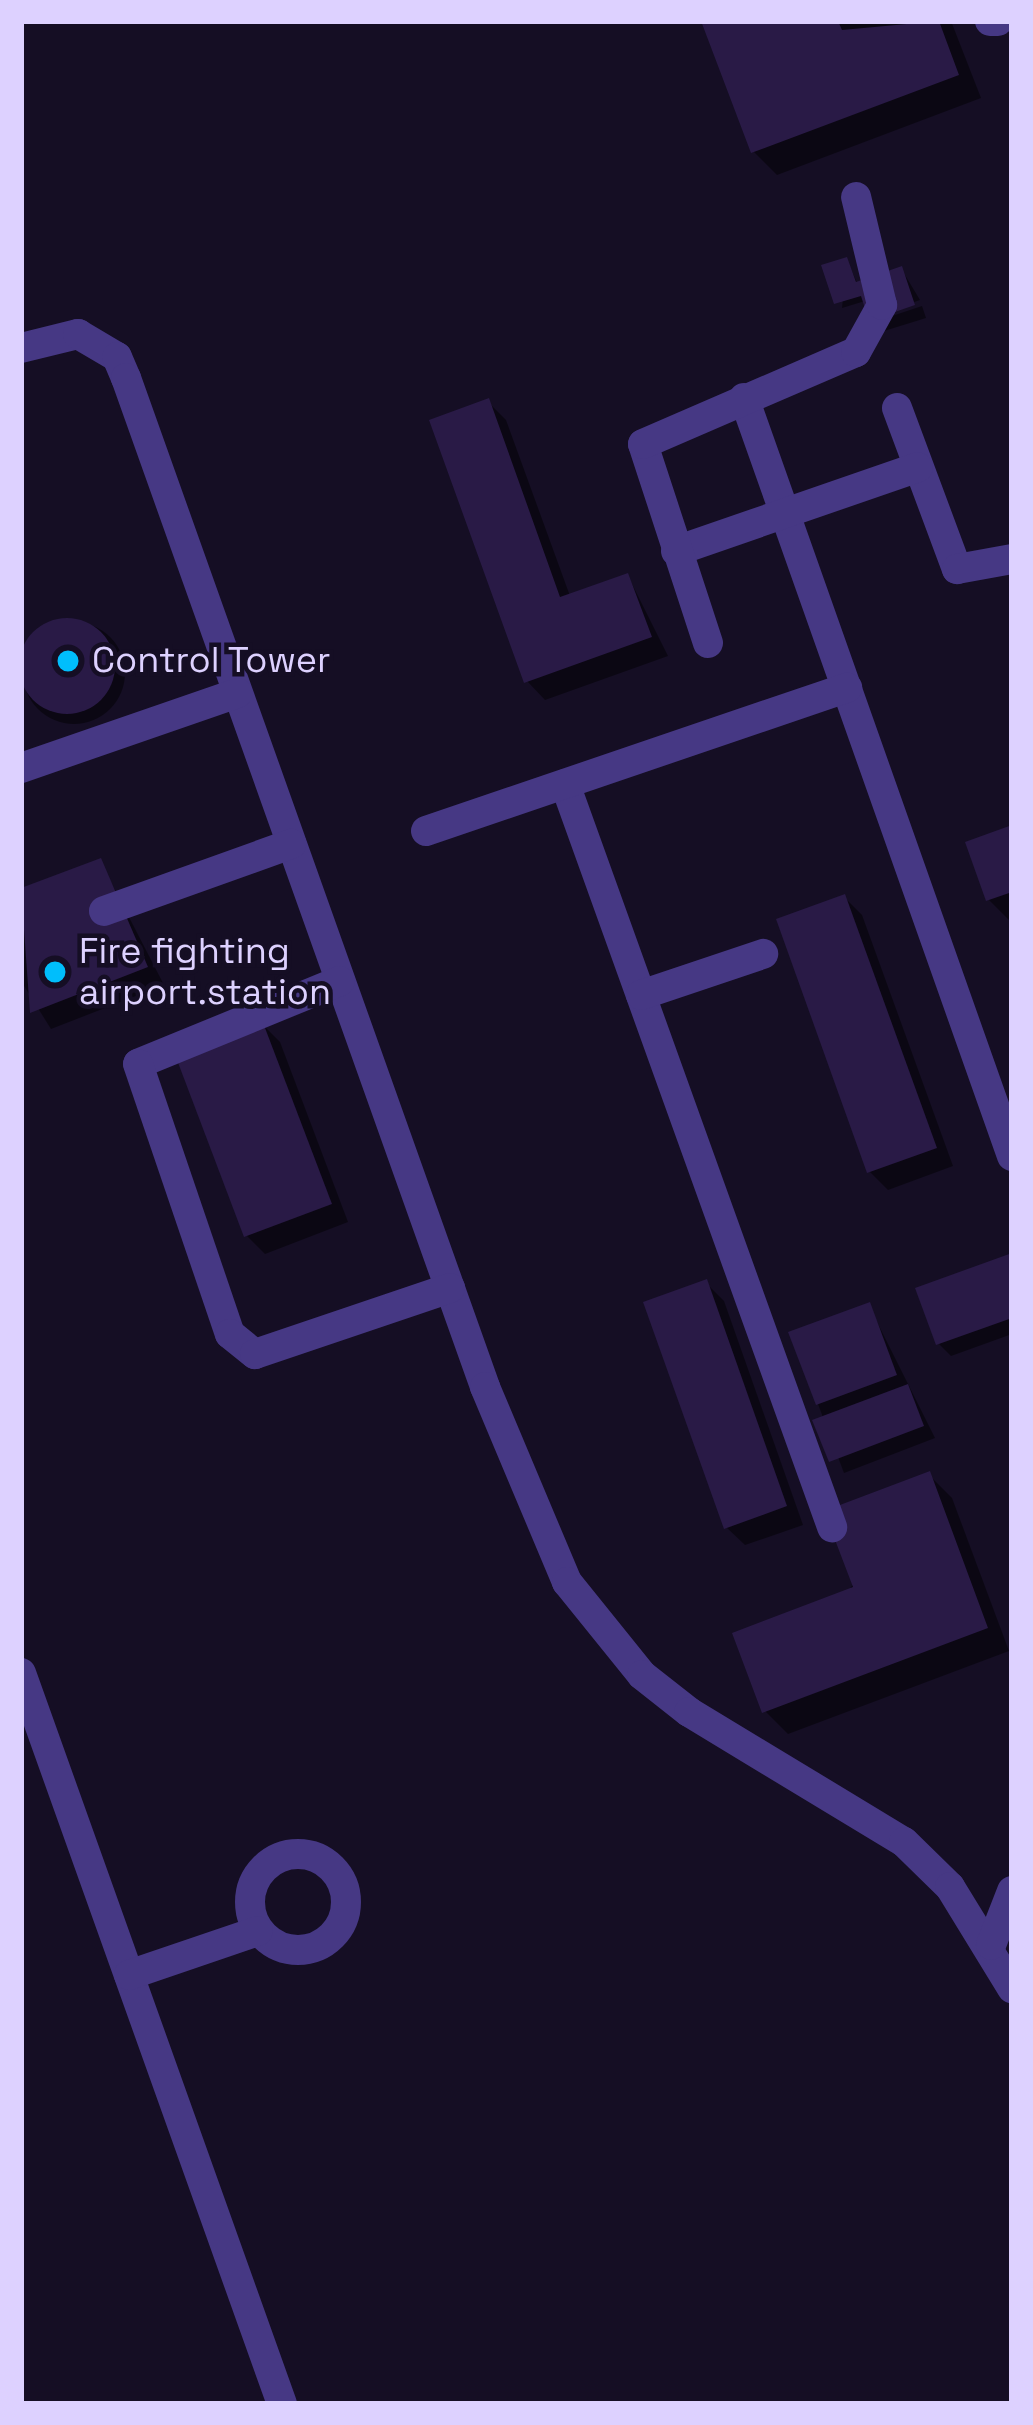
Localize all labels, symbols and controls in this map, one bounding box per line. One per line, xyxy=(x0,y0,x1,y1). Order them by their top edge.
place label: Control Tower xyxy=(92,639,332,683)
marker: Control Tower xyxy=(55,648,81,674)
place label: Fire fighting airport.station xyxy=(79,929,331,1014)
marker: Fire fighting airport.station xyxy=(42,959,68,985)

